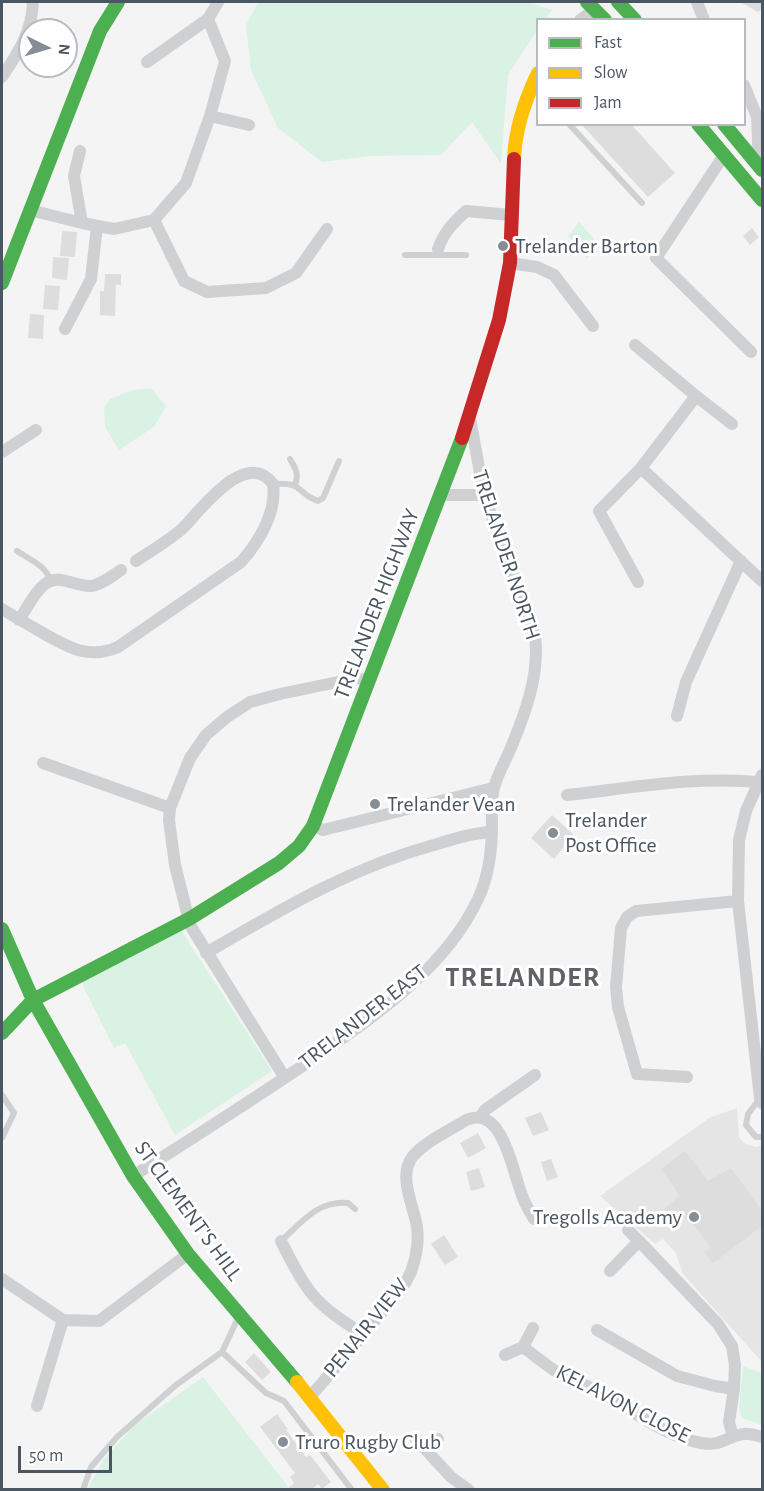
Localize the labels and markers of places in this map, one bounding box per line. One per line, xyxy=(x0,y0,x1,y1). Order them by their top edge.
place label: Trelander Barton xyxy=(515,233,658,259)
marker: Trelander Barton xyxy=(496,239,510,253)
place label: Trelander Vean xyxy=(387,791,515,817)
marker: Trelander Vean xyxy=(368,797,382,811)
place label: Trelander Post Office xyxy=(565,807,657,858)
marker: Trelander Post Office xyxy=(546,826,560,840)
place label: Tregolls Academy xyxy=(533,1204,682,1230)
marker: Tregolls Academy xyxy=(687,1210,701,1224)
place label: Truro Rugby Club xyxy=(295,1429,441,1455)
marker: Truro Rugby Club xyxy=(276,1435,290,1449)

